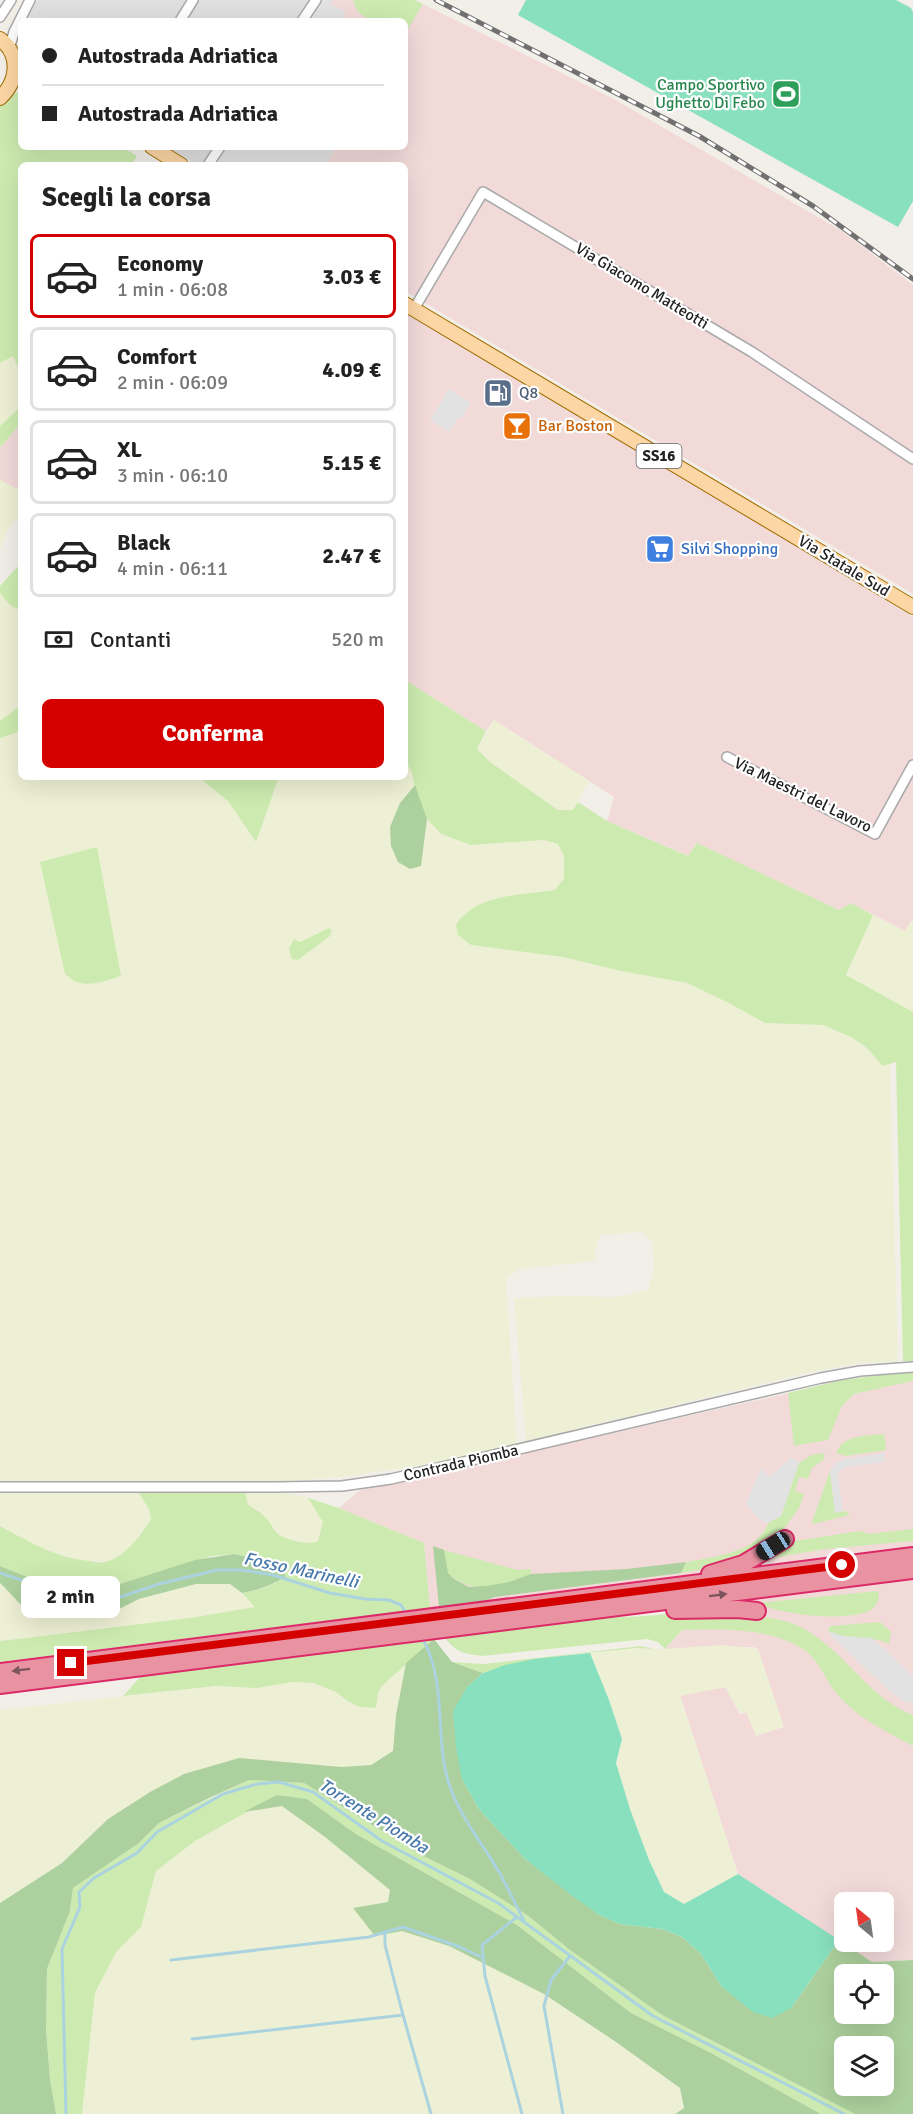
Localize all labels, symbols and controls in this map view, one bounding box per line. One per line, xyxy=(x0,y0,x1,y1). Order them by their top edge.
text: Autostrada Adriatica xyxy=(78,42,278,69)
place label: Campo Sportivo Ughetto Di Febo xyxy=(655,75,765,113)
sports icon: Campo Sportivo Ughetto Di Febo xyxy=(770,78,802,110)
text: Autostrada Adriatica xyxy=(78,100,278,127)
text: Scegli la corsa xyxy=(42,181,211,214)
street label: Via Giacomo Matteotti xyxy=(572,238,712,334)
icon: car xyxy=(45,249,99,303)
text: Economy xyxy=(117,250,203,277)
text: 3.03 € xyxy=(322,263,381,290)
text: 1 min · 06:08 xyxy=(117,277,228,302)
icon: car xyxy=(45,342,99,396)
text: Comfort xyxy=(117,343,197,370)
text: 4.09 € xyxy=(322,356,381,383)
text: 2 min · 06:09 xyxy=(117,370,228,395)
fuel station icon: Q8 xyxy=(482,377,514,409)
place label: Q8 xyxy=(519,383,538,403)
bar icon: Bar Boston xyxy=(501,410,533,442)
place label: Bar Boston xyxy=(538,416,613,436)
icon: car xyxy=(45,435,99,489)
text: XL xyxy=(117,436,142,463)
road number: SS16 xyxy=(636,444,682,468)
text: 5.15 € xyxy=(322,449,381,476)
text: 3 min · 06:10 xyxy=(117,463,228,488)
icon: car xyxy=(45,528,99,582)
text: Black xyxy=(117,529,171,556)
street label: Via Statale Sud xyxy=(794,531,894,601)
supermarket icon: Silvi Shopping xyxy=(644,533,676,565)
place label: Silvi Shopping xyxy=(681,539,778,559)
text: 2.47 € xyxy=(322,542,381,569)
text: 4 min · 06:11 xyxy=(117,556,228,581)
icon: cash xyxy=(42,623,75,656)
text: Contanti xyxy=(90,626,171,653)
text: 520 m xyxy=(331,627,384,652)
button: Conferma xyxy=(42,699,384,768)
street label: Via Maestri del Lavoro xyxy=(731,753,875,837)
street label: Contrada Piomba xyxy=(402,1440,520,1486)
car xyxy=(753,1529,793,1563)
water label: Fosso Marinelli xyxy=(242,1547,362,1593)
route start xyxy=(828,1551,855,1578)
callout: 2 min xyxy=(22,1576,121,1618)
text: 2 min xyxy=(46,1584,95,1609)
one-way arrow xyxy=(708,1590,727,1599)
route end xyxy=(57,1649,84,1676)
one-way arrow xyxy=(11,1665,30,1674)
water label: Torrente Piomba xyxy=(315,1774,434,1859)
north arrow xyxy=(834,1892,894,1952)
map controls xyxy=(834,1892,894,2096)
button: locate xyxy=(834,1964,894,2024)
button: layers xyxy=(834,2036,894,2096)

